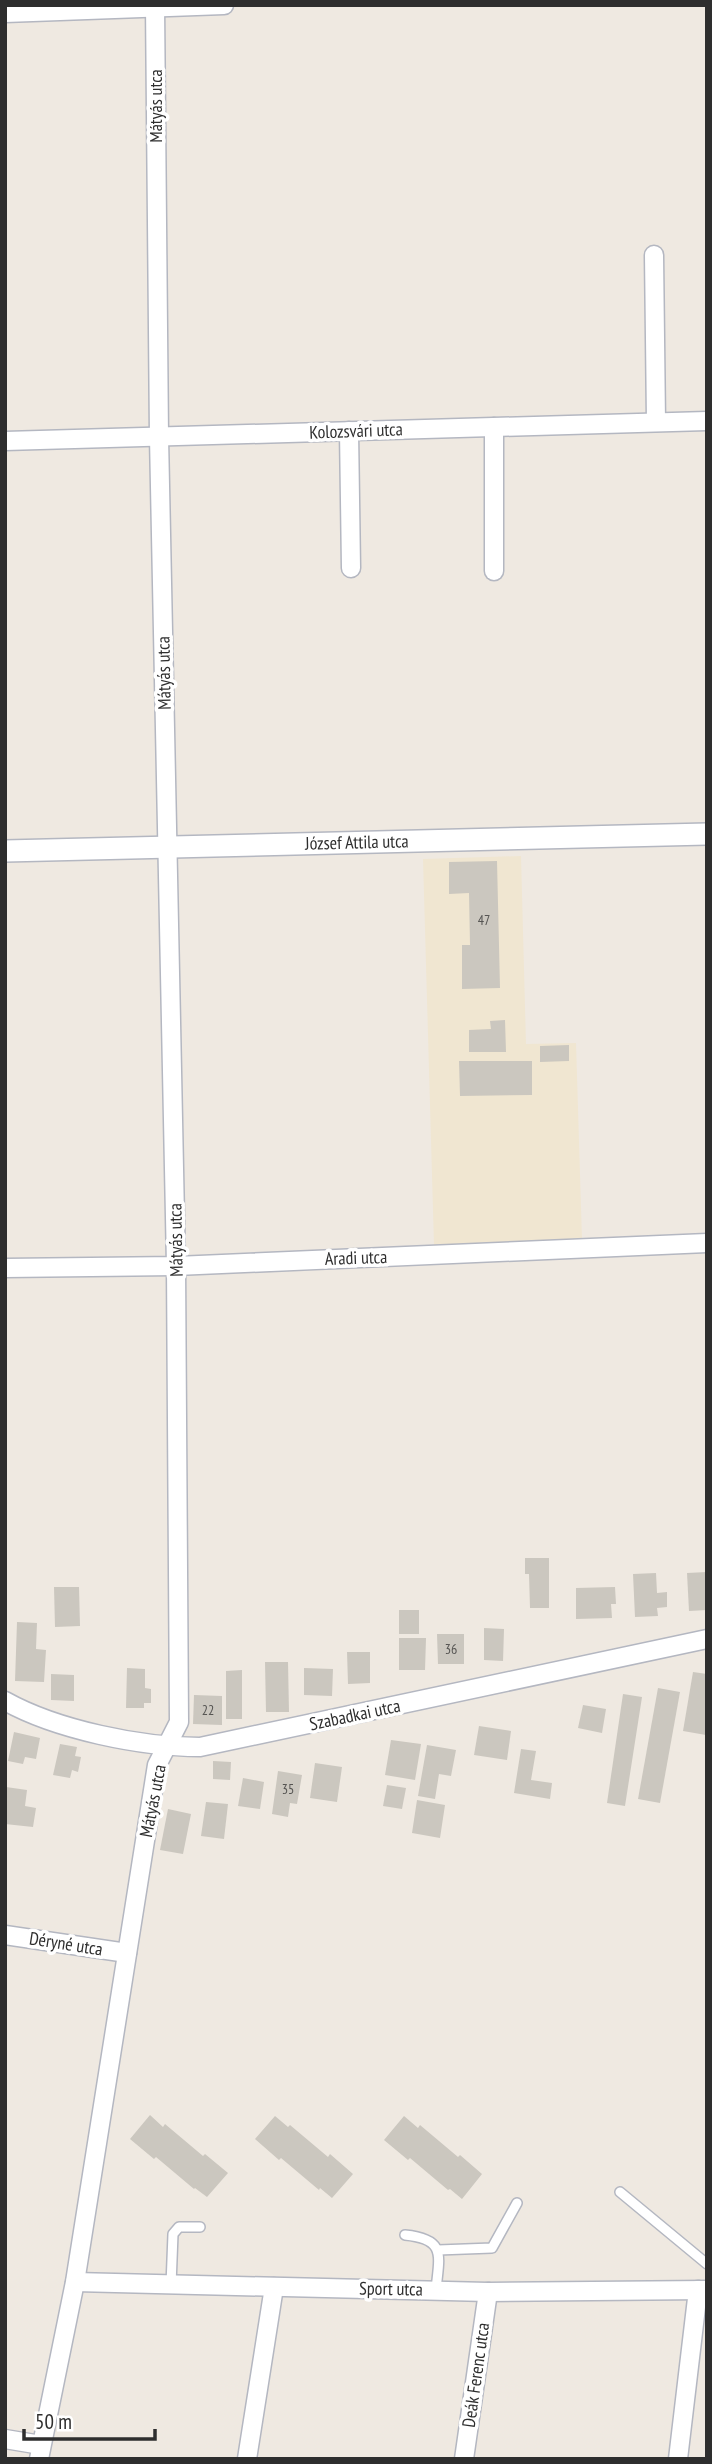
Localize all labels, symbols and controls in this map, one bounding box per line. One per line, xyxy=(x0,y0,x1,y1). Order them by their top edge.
street label: Mátyás utca xyxy=(144,69,167,143)
street label: Kolozsvári utca xyxy=(309,417,403,444)
street label: Mátyás utca xyxy=(151,636,176,710)
street label: József Attila utca xyxy=(304,829,409,855)
house number: 47 xyxy=(478,911,490,929)
street label: Mátyás utca xyxy=(163,1203,188,1277)
street label: Aradi utca xyxy=(324,1245,388,1270)
house number: 36 xyxy=(445,1640,457,1658)
street label: Szabadkai utca xyxy=(307,1694,402,1735)
house number: 22 xyxy=(202,1701,214,1719)
street label: Mátyás utca xyxy=(134,1763,171,1839)
house number: 35 xyxy=(282,1780,294,1798)
street label: Déryné utca xyxy=(28,1926,104,1961)
street label: Sport utca xyxy=(359,2276,423,2301)
street label: Deák Ferenc utca xyxy=(457,2321,494,2429)
scale bar xyxy=(24,2398,156,2442)
text: 50 m xyxy=(35,2408,72,2435)

